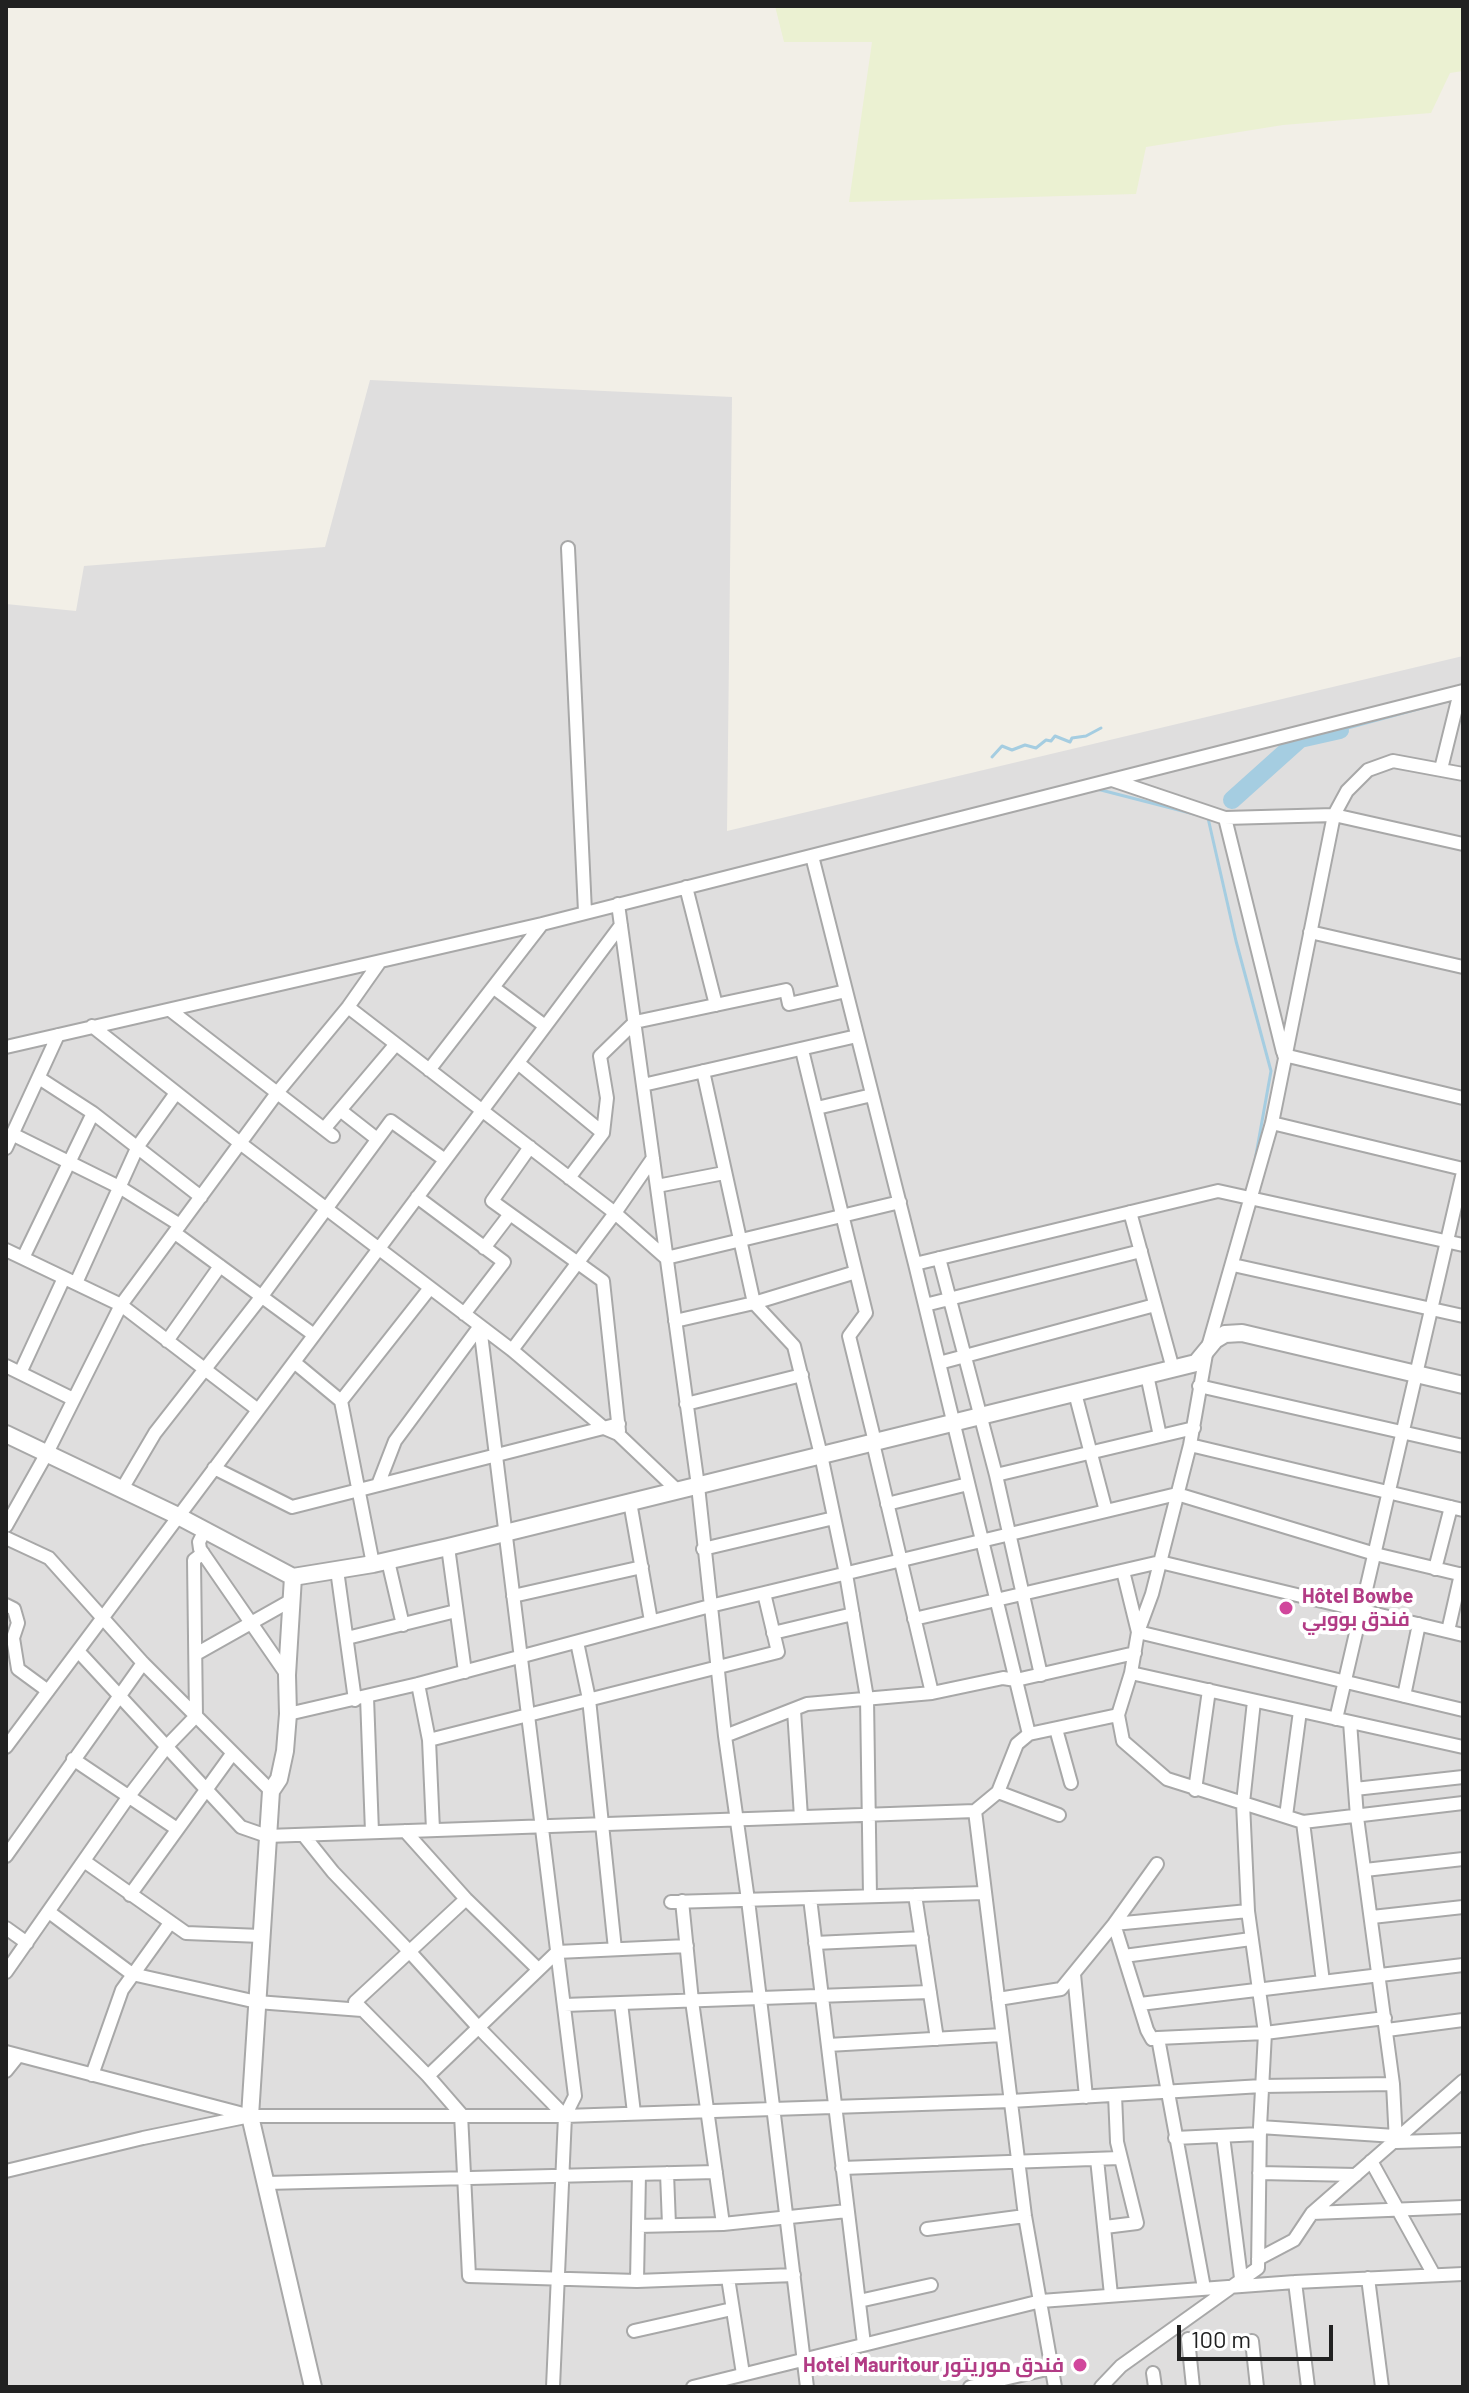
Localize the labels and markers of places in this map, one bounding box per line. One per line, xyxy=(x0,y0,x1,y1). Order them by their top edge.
place label: Hôtel Bowbe فندق بووبي xyxy=(1302,1584,1413,1631)
marker: Hôtel Bowbe فندق بووبي xyxy=(1277,1599,1295,1617)
place label: Hotel Mauritour فندق موريتور xyxy=(803,2353,1064,2377)
marker: Hotel Mauritour فندق موريتور xyxy=(1071,2356,1089,2374)

